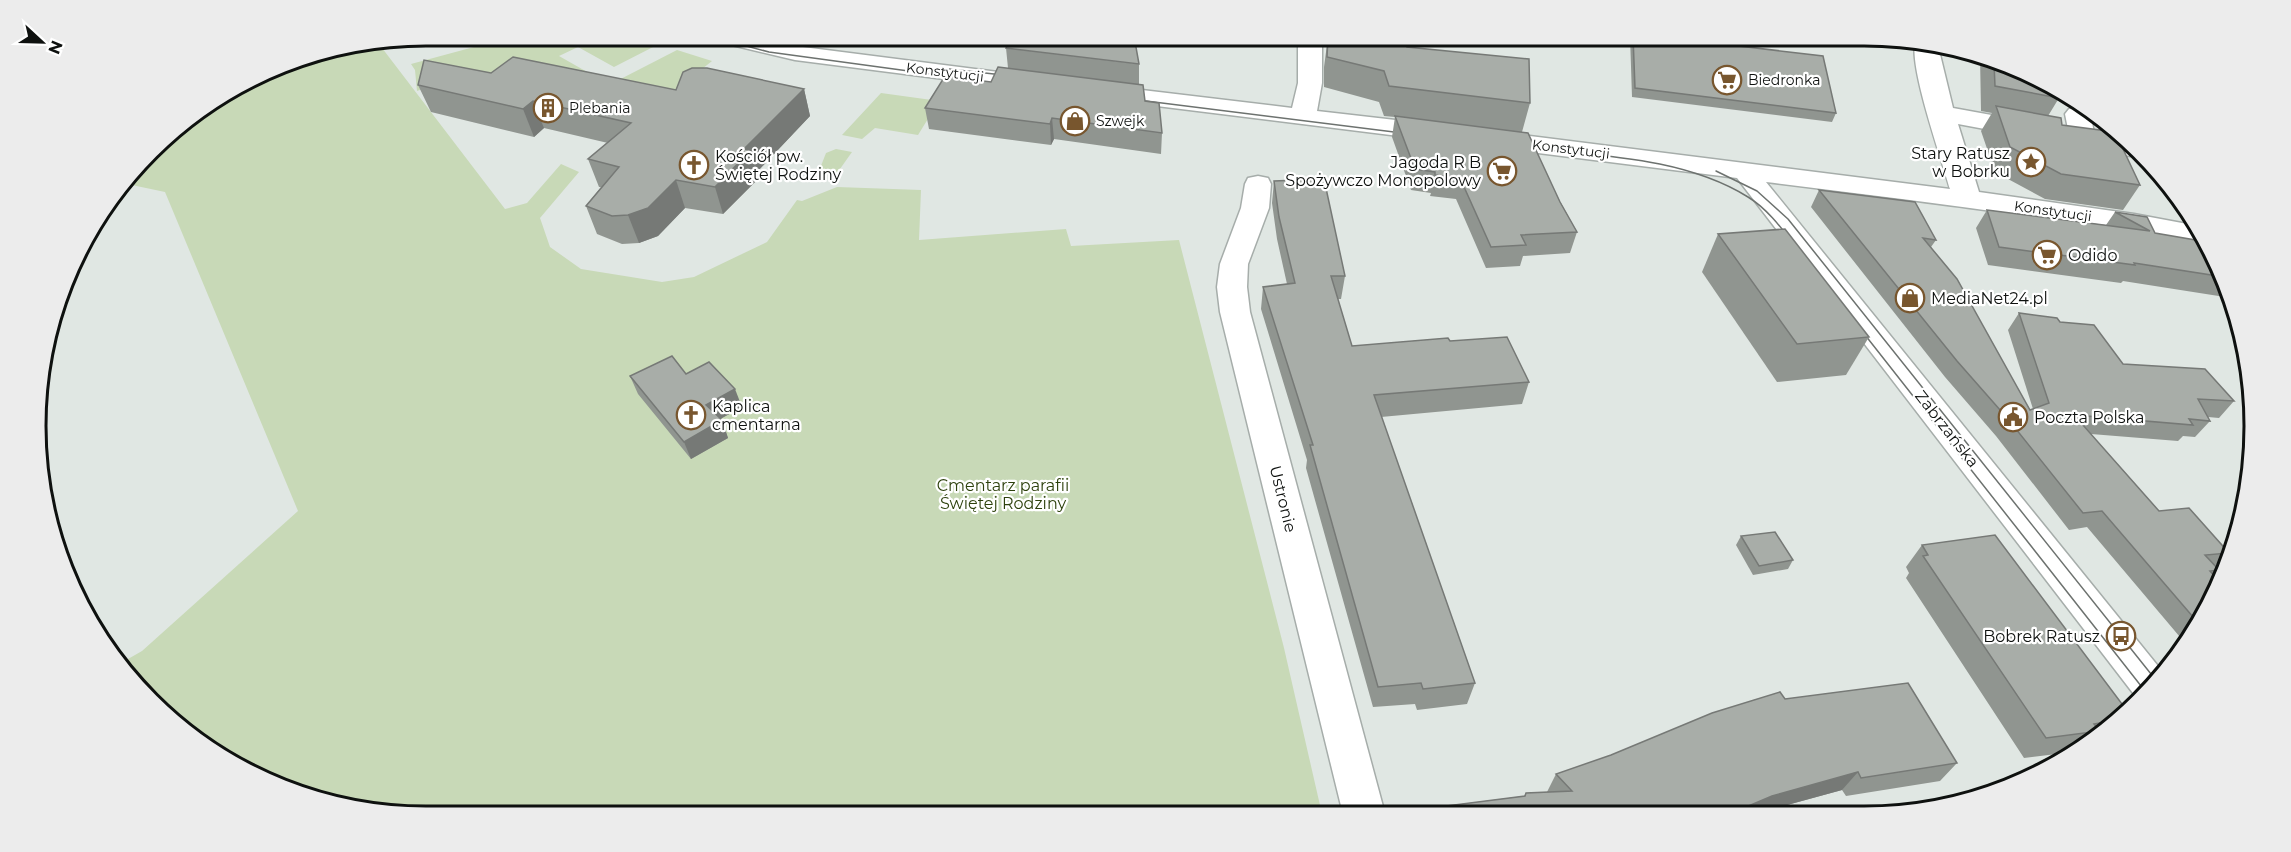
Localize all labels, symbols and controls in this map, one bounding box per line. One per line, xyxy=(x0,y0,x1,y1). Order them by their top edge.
north arrow xyxy=(12,12,72,72)
text: N xyxy=(44,38,67,57)
street label: Konstytucji xyxy=(905,58,985,86)
supermarket icon: Biedronka xyxy=(1711,64,1743,96)
place label: Biedronka xyxy=(1748,71,1820,89)
building icon: Plebania xyxy=(532,92,564,124)
place label: Plebania xyxy=(569,99,630,117)
shop icon: Szwejk xyxy=(1059,105,1091,137)
place label: Szwejk xyxy=(1096,112,1145,130)
street label: Konstytucji xyxy=(1531,135,1611,163)
place label: Stary Ratusz w Bobrku xyxy=(1911,144,2010,181)
place icon: Stary Ratusz w Bobrku xyxy=(2015,146,2047,178)
place label: Kościół pw. Świętej Rodziny xyxy=(715,147,841,184)
church icon: Kościół pw. Świętej Rodziny xyxy=(678,149,710,181)
place label: Jagoda R B Spożywczo Monopolowy xyxy=(1285,153,1481,190)
supermarket icon: Jagoda R B Spożywczo Monopolowy xyxy=(1486,155,1518,187)
street label: Konstytucji xyxy=(2013,197,2093,225)
supermarket icon: Odido xyxy=(2031,239,2063,271)
place label: Odido xyxy=(2068,246,2117,265)
shop icon: MediaNet24.pl xyxy=(1894,282,1926,314)
place label: MediaNet24.pl xyxy=(1931,289,2048,308)
street label: Zabrzańska xyxy=(1911,387,1983,471)
place label: Kaplica cmentarna xyxy=(712,397,801,434)
church icon: Kaplica cmentarna xyxy=(675,399,707,431)
public building icon: Poczta Polska xyxy=(1997,401,2029,433)
place label: Poczta Polska xyxy=(2034,408,2144,427)
street label: Ustronie xyxy=(1266,464,1300,534)
park label: Cmentarz parafii Świętej Rodziny xyxy=(937,476,1069,513)
bus stop icon: Bobrek Ratusz xyxy=(2105,620,2137,652)
place label: Bobrek Ratusz xyxy=(1983,627,2100,646)

